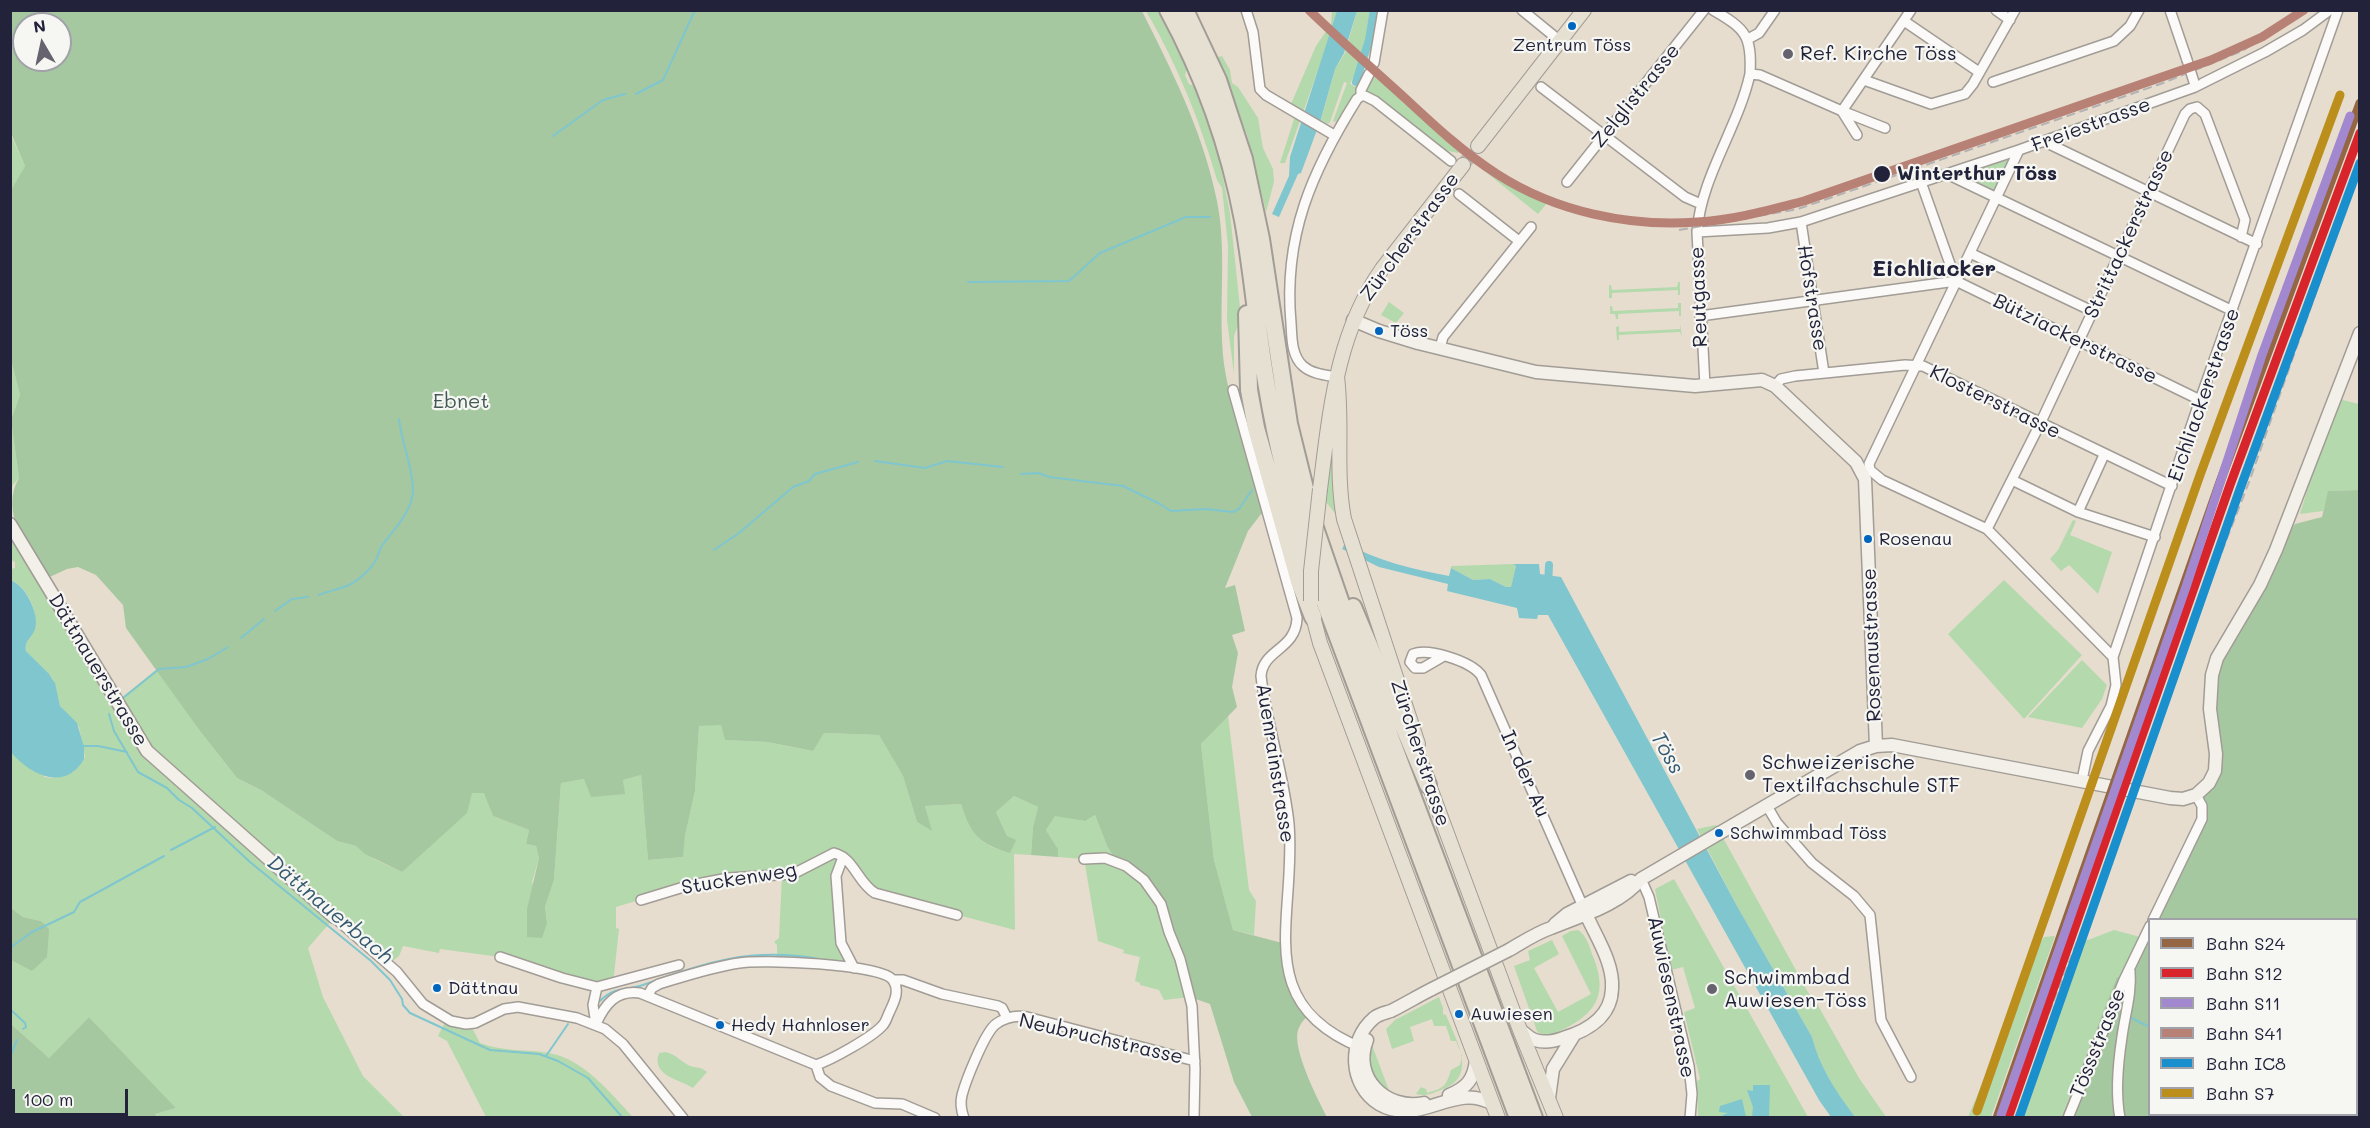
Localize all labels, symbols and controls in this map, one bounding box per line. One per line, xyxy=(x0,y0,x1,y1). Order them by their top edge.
north arrow xyxy=(12,12,72,72)
text: N xyxy=(32,14,47,37)
marker: Zentrum Töss xyxy=(1566,20,1578,32)
place label: Zentrum Töss xyxy=(1513,34,1631,56)
street label: Zelglistrasse xyxy=(1587,39,1685,153)
place label: Ref. Kirche Töss xyxy=(1800,42,1957,66)
marker: Ref. Kirche Töss xyxy=(1781,47,1795,61)
street label: Freiestrasse xyxy=(2028,92,2154,158)
street label: Strittackerstrasse xyxy=(2079,146,2179,322)
place label: Winterthur Töss xyxy=(1897,162,2057,186)
marker: Winterthur Töss xyxy=(1872,164,1892,184)
street label: Zürcherstrasse xyxy=(1355,168,1465,306)
street label: Hofstrasse xyxy=(1792,243,1832,353)
street label: Reutgasse xyxy=(1685,246,1713,348)
district label: Eichliacker xyxy=(1872,256,1996,282)
street label: Bütziackerstrasse xyxy=(1989,289,2161,389)
street label: Eichliackerstrasse xyxy=(2163,305,2245,485)
place label: Töss xyxy=(1390,320,1428,342)
marker: Töss xyxy=(1373,325,1385,337)
street label: Klosterstrasse xyxy=(1926,360,2064,444)
park label: Ebnet xyxy=(433,390,489,414)
place label: Rosenau xyxy=(1879,528,1952,550)
marker: Rosenau xyxy=(1862,533,1874,545)
street label: Rosenaustrasse xyxy=(1857,568,1887,722)
street label: Dättnauerstrasse xyxy=(43,589,153,751)
street label: Zürcherstrasse xyxy=(1385,677,1455,829)
street label: Auenrainstrasse xyxy=(1251,682,1299,844)
street label: In der Au xyxy=(1495,727,1555,821)
water label: Töss xyxy=(1645,727,1689,779)
place label: Schweizerische Textilfachschule STF xyxy=(1762,751,1960,798)
marker: Schweizerische Textilfachschule STF xyxy=(1743,768,1757,782)
place label: Schwimmbad Töss xyxy=(1730,822,1887,844)
marker: Schwimmbad Töss xyxy=(1713,827,1725,839)
water label: Dättnauerbach xyxy=(262,850,398,970)
street label: Stuckenweg xyxy=(680,858,798,900)
street label: Auwiesenstrasse xyxy=(1642,914,1700,1080)
legend xyxy=(2148,918,2358,1116)
text: Bahn S24 xyxy=(2206,931,2285,955)
text: Bahn S12 xyxy=(2206,961,2282,985)
place label: Schwimmbad Auwiesen-Töss xyxy=(1724,966,1867,1013)
place label: Dättnau xyxy=(448,977,518,999)
marker: Dättnau xyxy=(431,982,443,994)
marker: Schwimmbad Auwiesen-Töss xyxy=(1705,982,1719,996)
street label: Tössstrasse xyxy=(2065,985,2131,1101)
text: Bahn S11 xyxy=(2206,991,2281,1015)
place label: Auwiesen xyxy=(1470,1003,1553,1025)
street label: Neubruchstrasse xyxy=(1017,1008,1185,1070)
marker: Auwiesen xyxy=(1453,1008,1465,1020)
place label: Hedy Hahnloser xyxy=(731,1014,870,1036)
marker: Hedy Hahnloser xyxy=(714,1019,726,1031)
text: Bahn S41 xyxy=(2206,1021,2283,1045)
text: Bahn IC8 xyxy=(2206,1051,2286,1075)
scale bar xyxy=(15,1077,130,1115)
text: Bahn S7 xyxy=(2206,1081,2274,1105)
text: 100 m xyxy=(23,1087,73,1111)

